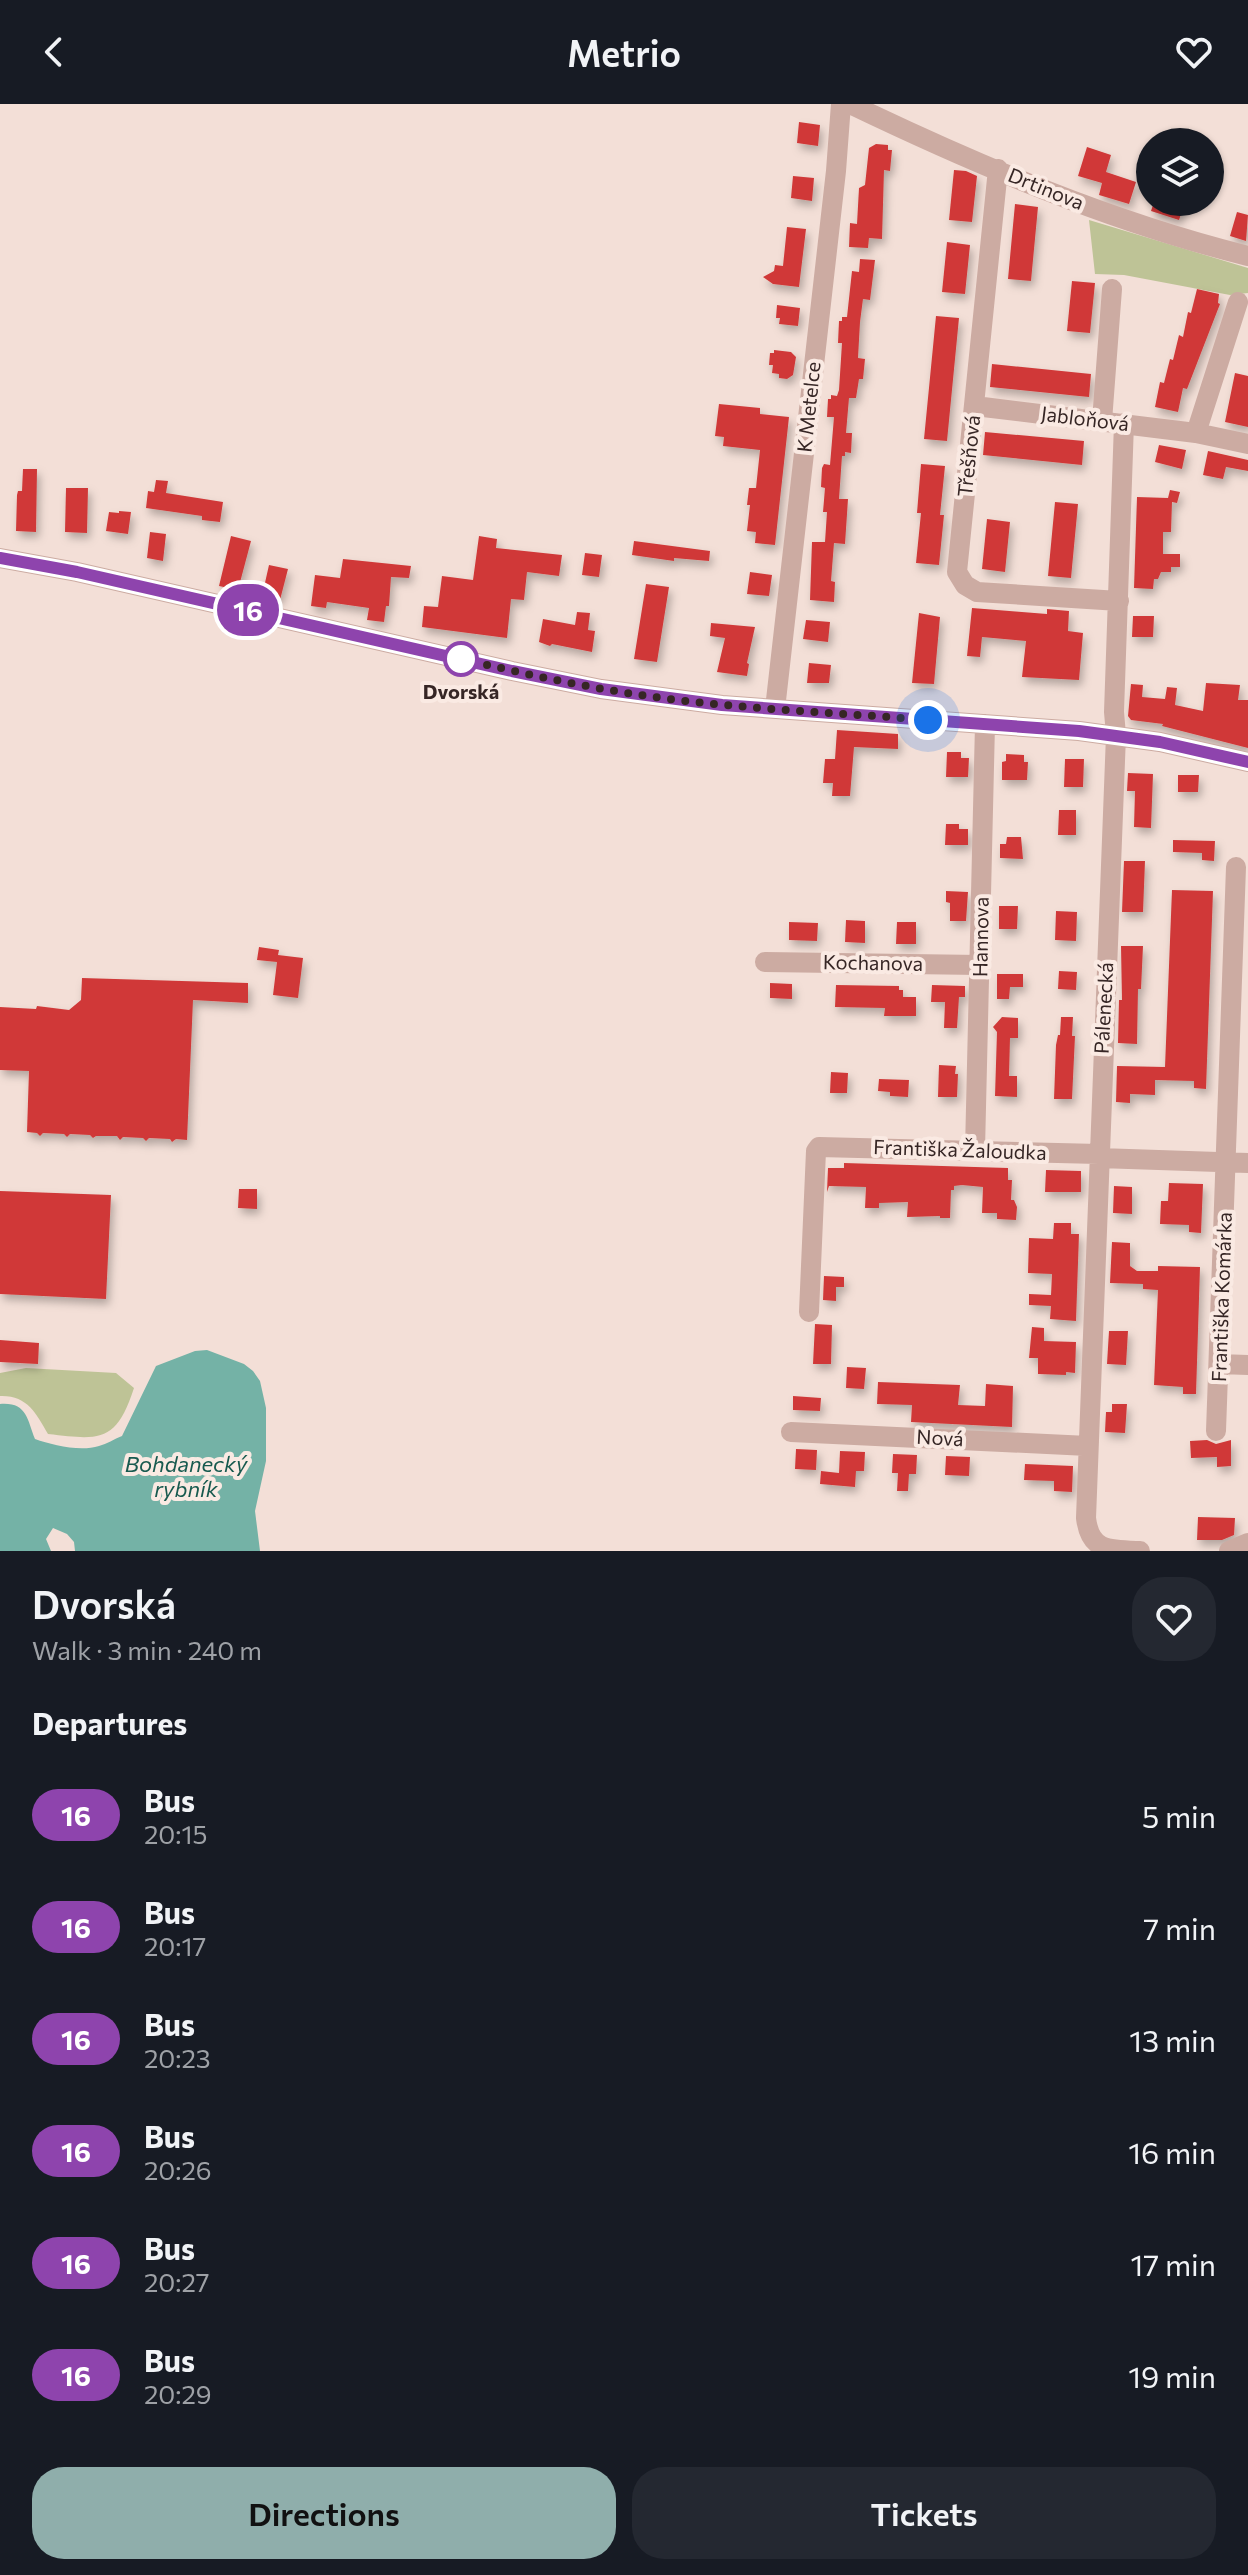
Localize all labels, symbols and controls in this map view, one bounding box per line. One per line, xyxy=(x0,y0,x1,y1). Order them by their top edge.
icon: back xyxy=(32,30,76,74)
text: Metrio xyxy=(567,30,681,74)
icon: heart xyxy=(1172,30,1216,74)
map controls xyxy=(1136,128,1224,216)
button: layers xyxy=(1136,128,1224,216)
street label: Drtinova xyxy=(1005,162,1088,214)
street label: K Metelce xyxy=(791,360,825,453)
street label: Jabloňová xyxy=(1040,401,1131,435)
street label: Třešňová xyxy=(952,414,984,498)
line badge: 16 xyxy=(212,584,284,636)
text: 16 xyxy=(233,593,263,627)
marker: Dvorská xyxy=(444,642,478,676)
place label: Dvorská xyxy=(423,679,499,703)
your location xyxy=(908,700,948,740)
street label: Hannova xyxy=(967,897,993,977)
street label: Kochanova xyxy=(823,949,923,975)
street label: Pálenecká xyxy=(1089,962,1117,1054)
street label: Františka Žaloudka xyxy=(873,1134,1047,1164)
street label: Františka Komárka xyxy=(1206,1211,1236,1382)
street label: Nová xyxy=(916,1424,964,1450)
water label: Bohdanecký rybník xyxy=(125,1450,248,1502)
button: heart xyxy=(1132,1577,1216,1661)
text: Dvorská xyxy=(32,1580,176,1627)
text: Walk · 3 min · 240 m xyxy=(32,1634,262,1665)
text: Departures xyxy=(32,1704,187,1741)
text: Bus xyxy=(144,1781,195,1818)
text: 5 min xyxy=(1142,1797,1216,1834)
text: 16 xyxy=(61,1798,91,1832)
text: 20:15 xyxy=(144,1818,208,1849)
text: Bus xyxy=(144,1893,195,1930)
text: 7 min xyxy=(1143,1909,1216,1946)
text: 16 xyxy=(61,1910,91,1944)
text: 20:17 xyxy=(144,1930,206,1961)
text: Bus xyxy=(144,2005,195,2042)
text: 13 min xyxy=(1129,2021,1216,2058)
text: 16 xyxy=(61,2022,91,2056)
text: 20:23 xyxy=(144,2042,211,2073)
text: Bus xyxy=(144,2117,195,2154)
text: 16 min xyxy=(1128,2133,1216,2170)
text: 16 xyxy=(61,2134,91,2168)
text: 20:26 xyxy=(144,2154,212,2185)
text: Bus xyxy=(144,2229,195,2266)
text: 17 min xyxy=(1131,2245,1216,2282)
text: 16 xyxy=(61,2246,91,2280)
text: 20:27 xyxy=(144,2266,210,2297)
text: Bus xyxy=(144,2341,195,2378)
text: 19 min xyxy=(1128,2357,1216,2394)
text: 16 xyxy=(61,2358,91,2392)
text: 20:29 xyxy=(144,2378,212,2409)
button: Directions xyxy=(32,2467,616,2559)
button: Tickets xyxy=(632,2467,1216,2559)

